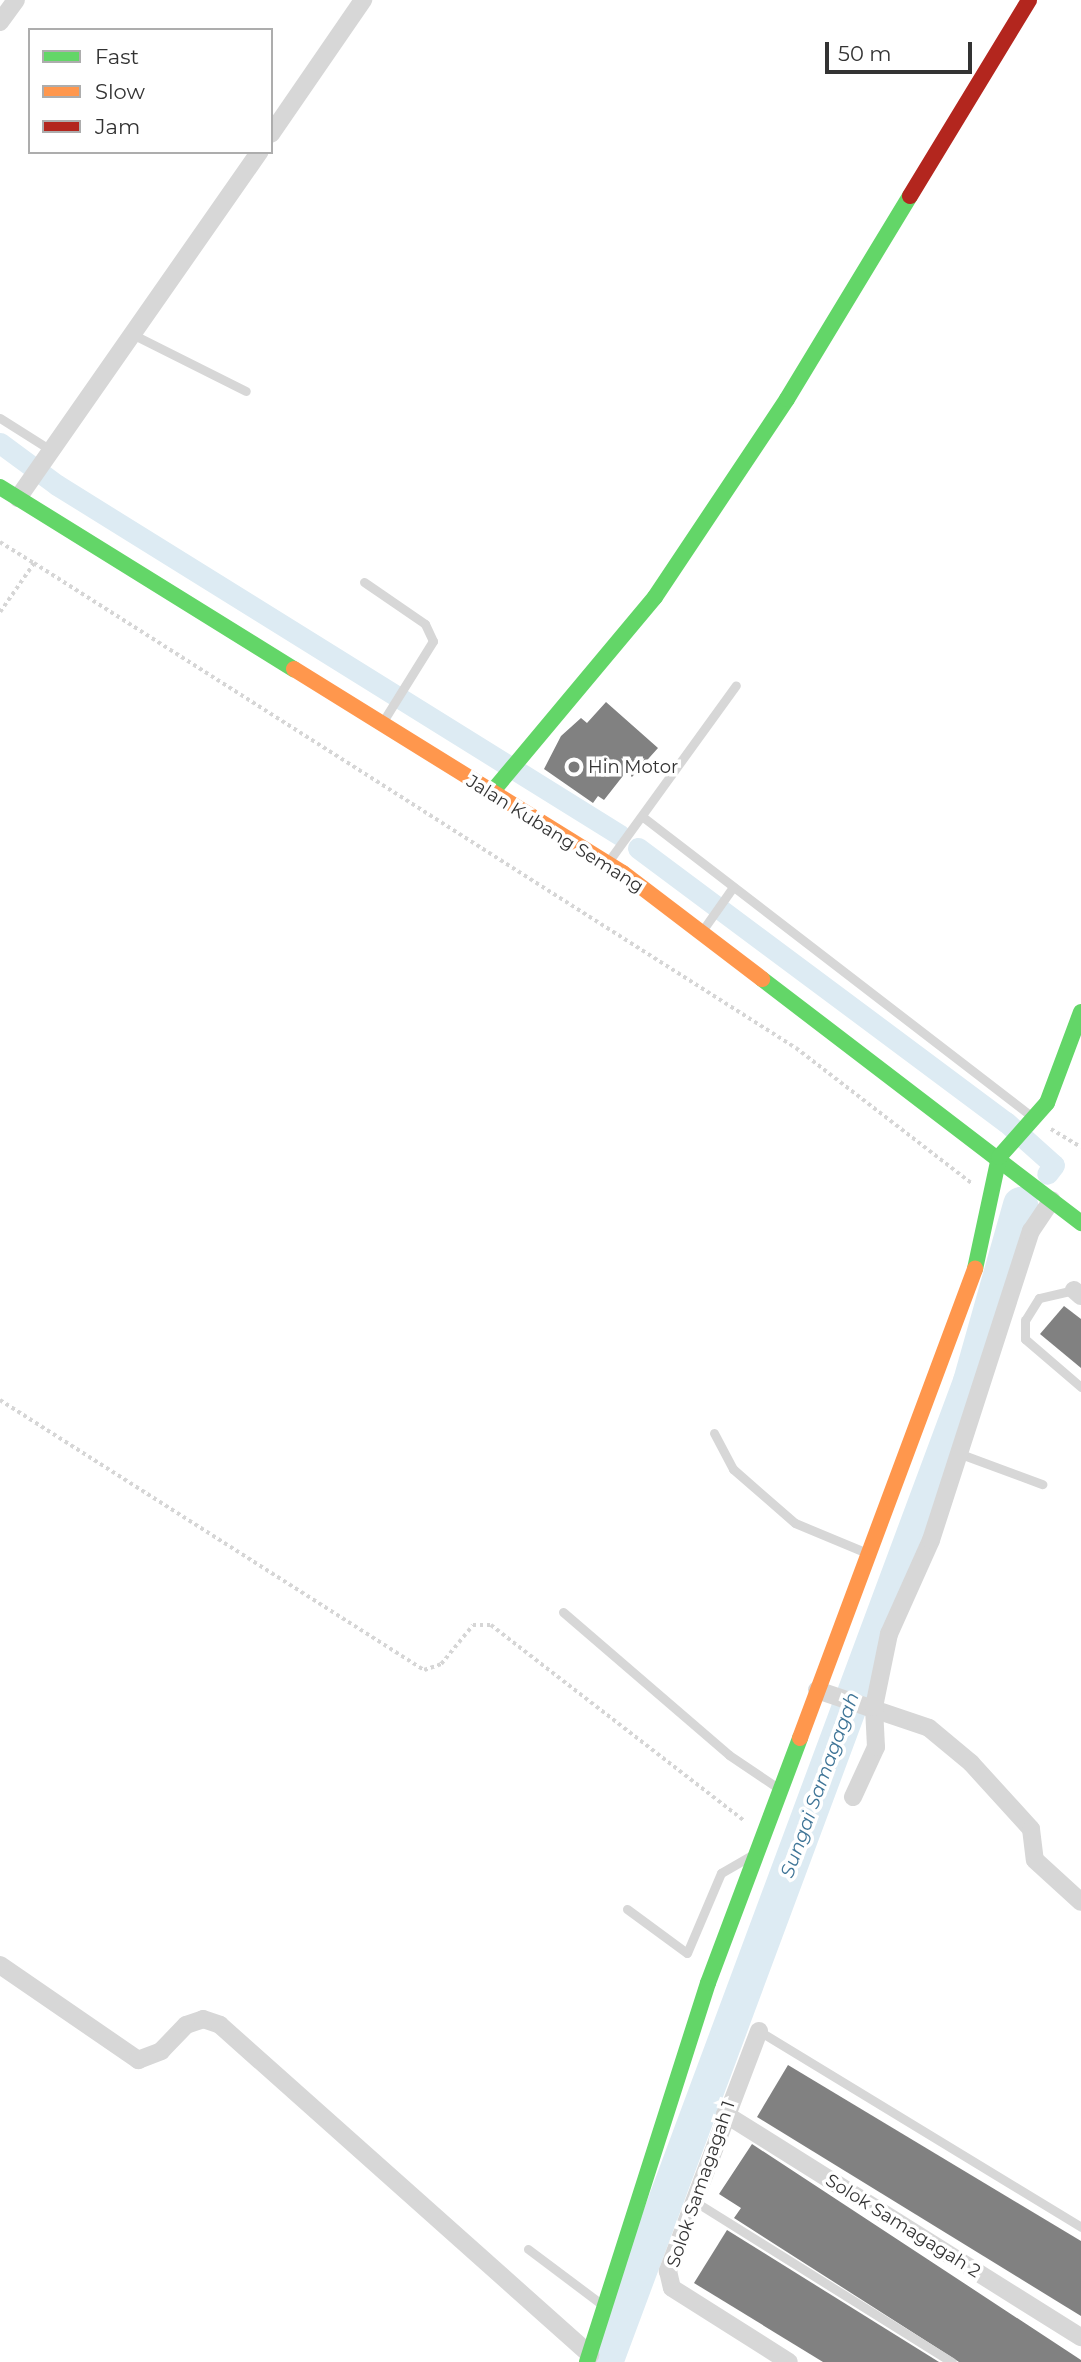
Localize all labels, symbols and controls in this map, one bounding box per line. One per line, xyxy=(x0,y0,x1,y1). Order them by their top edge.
legend xyxy=(28,28,273,154)
scale bar xyxy=(829,28,976,72)
text: 50 m xyxy=(838,41,892,66)
text: Fast xyxy=(95,44,139,69)
text: Slow xyxy=(95,79,145,104)
text: Jam xyxy=(95,114,140,139)
place label: Hin Motor xyxy=(588,756,678,778)
marker: Hin Motor xyxy=(566,759,582,775)
street label: Jalan Kubang Semang xyxy=(462,771,648,897)
water label: Sungai Samagagah xyxy=(776,1689,864,1881)
street label: Solok Samagagah 1 xyxy=(662,2098,740,2270)
street label: Solok Samagagah 2 xyxy=(822,2170,984,2282)

